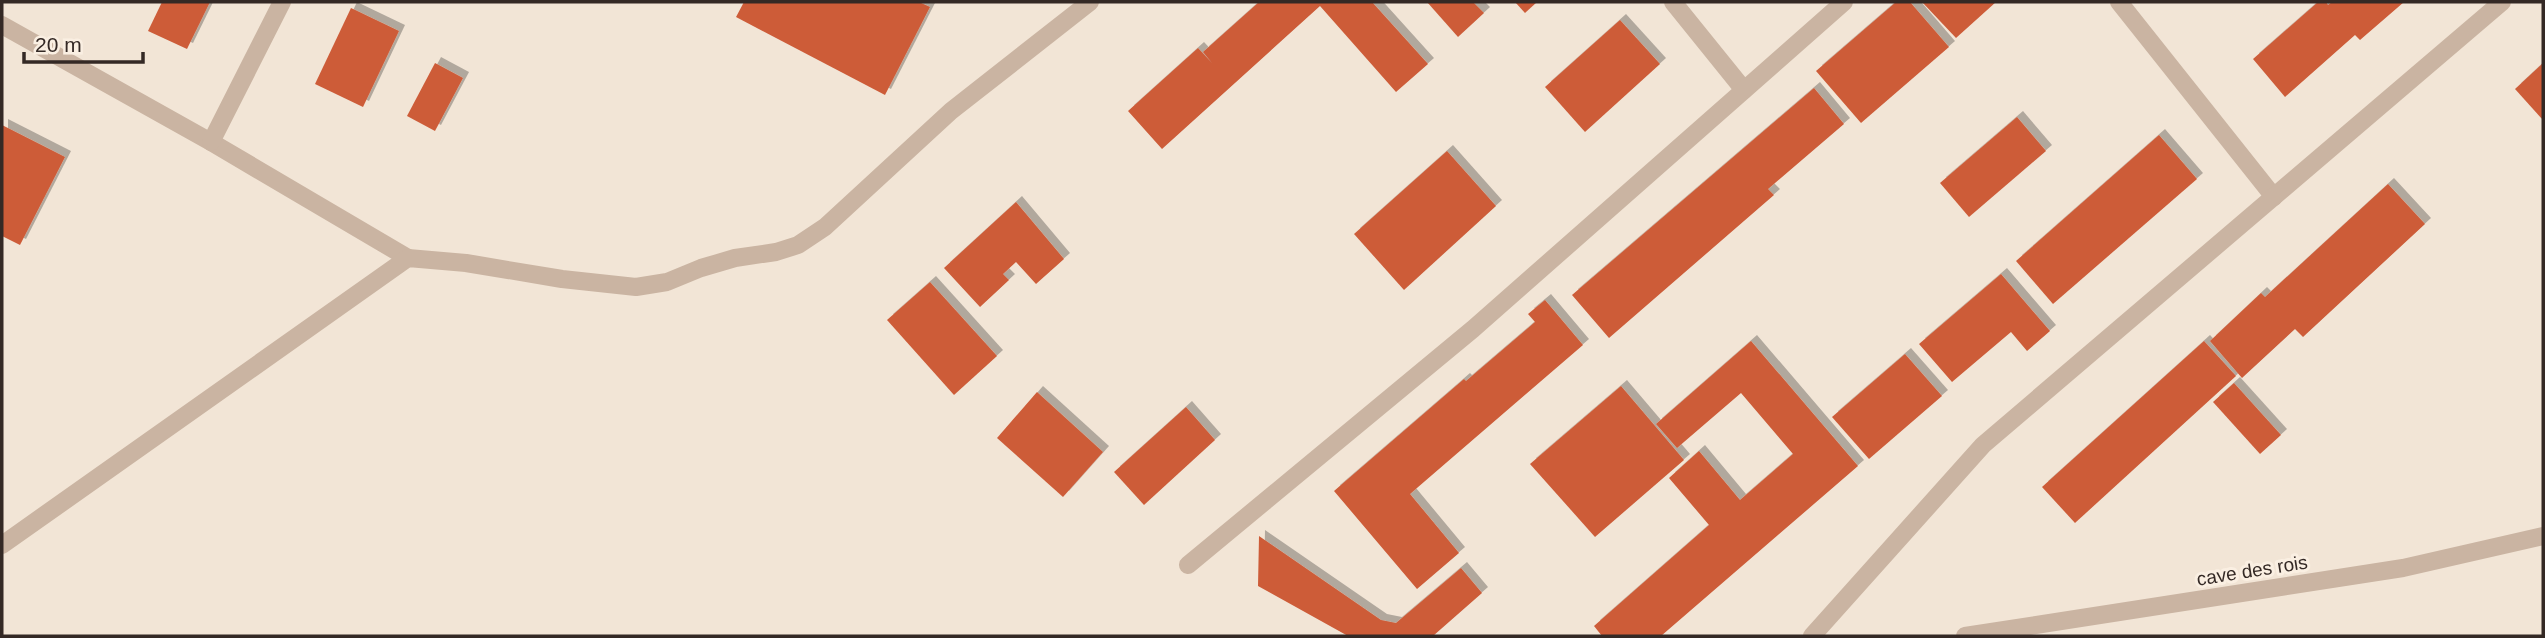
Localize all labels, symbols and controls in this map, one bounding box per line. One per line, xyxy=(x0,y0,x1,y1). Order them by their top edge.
scale bar xyxy=(24,21,144,65)
text: 20 m xyxy=(35,33,82,56)
street label: cave des rois xyxy=(2195,551,2309,590)

